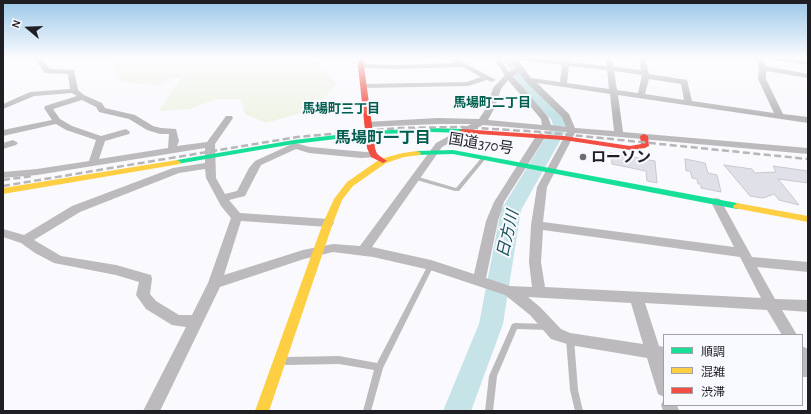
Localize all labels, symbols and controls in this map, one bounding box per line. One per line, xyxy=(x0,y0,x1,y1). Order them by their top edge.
north arrow xyxy=(8,8,48,48)
text: N xyxy=(10,19,23,29)
district label: 馬場町二丁目 xyxy=(453,95,531,111)
district label: 馬場町三丁目 xyxy=(302,101,380,117)
district label: 馬場町一丁目 xyxy=(335,128,431,148)
street label: 国道370号 xyxy=(447,130,515,158)
place label: ローソン xyxy=(591,148,651,166)
marker: ローソン xyxy=(578,152,588,162)
water label: 日方川 xyxy=(493,208,523,260)
legend xyxy=(663,334,803,406)
text: 順調 xyxy=(701,346,725,358)
text: 混雑 xyxy=(701,366,725,378)
text: 渋滞 xyxy=(701,386,725,398)

